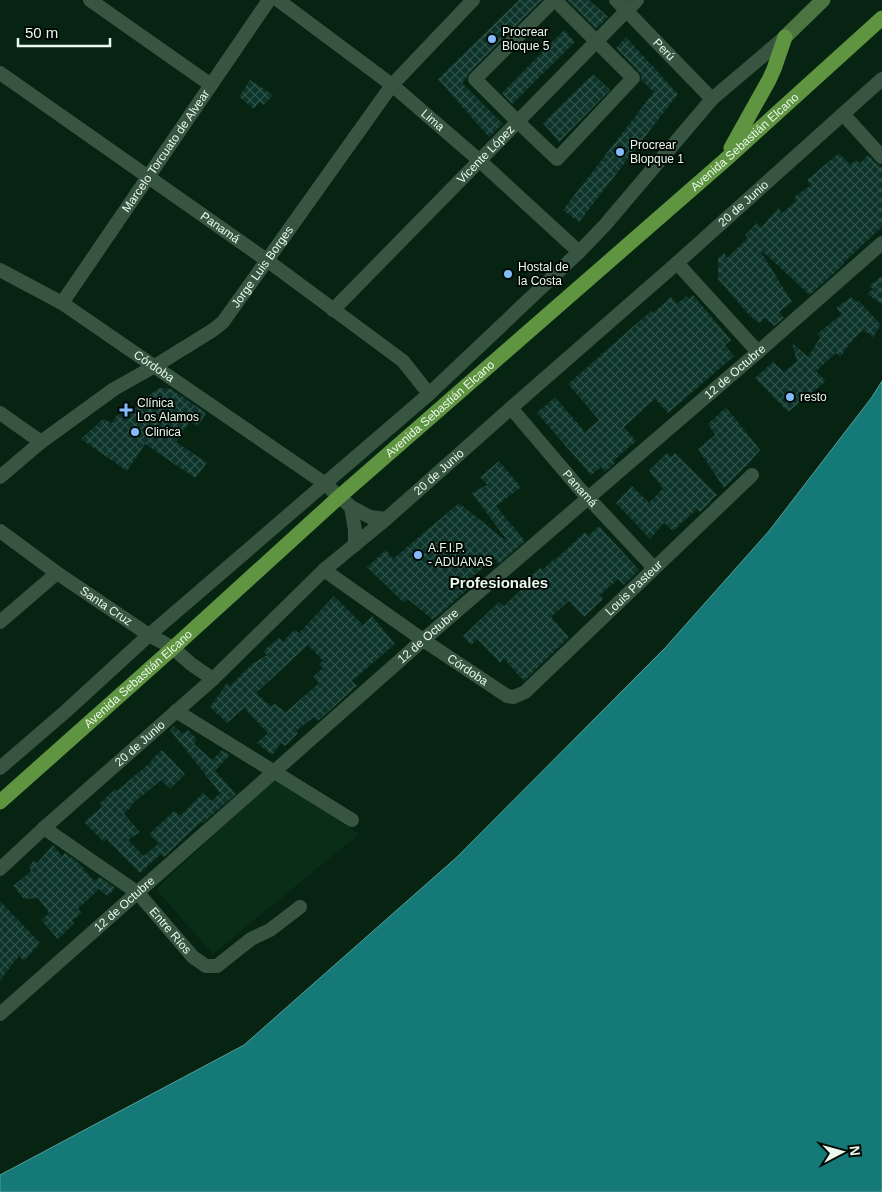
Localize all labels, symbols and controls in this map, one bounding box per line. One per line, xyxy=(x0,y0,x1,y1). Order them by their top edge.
scale bar xyxy=(18,15,110,47)
text: 50 m xyxy=(25,24,58,41)
place label: Procrear Bloque 5 xyxy=(502,25,550,53)
marker: Procrear Bloque 5 xyxy=(486,33,498,45)
street label: Perú xyxy=(650,36,678,64)
street label: Marcelo Torcuato de Alvear xyxy=(119,87,213,215)
street label: Avenida Sebastián Elcano xyxy=(688,90,802,194)
street label: Lima xyxy=(418,106,447,134)
street label: Vicente López xyxy=(454,122,517,186)
place label: Procrear Blopque 1 xyxy=(630,138,684,166)
marker: Procrear Blopque 1 xyxy=(614,146,626,158)
street label: 20 de Junio xyxy=(716,177,771,229)
street label: Panamá xyxy=(198,209,243,246)
street label: Jorge Luis Borges xyxy=(229,223,296,310)
place label: Hostal de la Costa xyxy=(518,260,569,288)
marker: Hostal de la Costa xyxy=(502,268,514,280)
street label: 12 de Octubre xyxy=(701,341,769,402)
street label: Córdoba xyxy=(131,347,177,385)
street label: Avenida Sebastián Elcano xyxy=(383,357,498,460)
place label: resto xyxy=(800,390,827,404)
marker: resto xyxy=(784,391,796,403)
place label: Clínica Los Alamos xyxy=(137,396,199,424)
marker: Clínica Los Alamos xyxy=(119,403,133,417)
place label: Clinica xyxy=(145,425,181,439)
marker: Clinica xyxy=(129,426,141,438)
street label: 20 de Junio xyxy=(411,446,467,498)
street label: Panamá xyxy=(560,467,600,510)
place label: A.F.I.P. - ADUANAS xyxy=(428,541,493,569)
marker: A.F.I.P. - ADUANAS xyxy=(412,549,424,561)
street label: Louis Pasteur xyxy=(602,557,665,618)
district label: Profesionales xyxy=(450,574,548,591)
street label: Santa Cruz xyxy=(77,583,135,629)
street label: 12 de Octubre xyxy=(395,606,462,666)
street label: Avenida Sebastián Elcano xyxy=(81,627,195,731)
street label: Córdoba xyxy=(445,651,491,689)
street label: 20 de Junio xyxy=(112,717,168,769)
street label: 12 de Octubre xyxy=(91,873,158,935)
street label: Entre Ríos xyxy=(147,905,194,957)
north arrow xyxy=(817,1127,867,1177)
text: N xyxy=(846,1145,863,1157)

